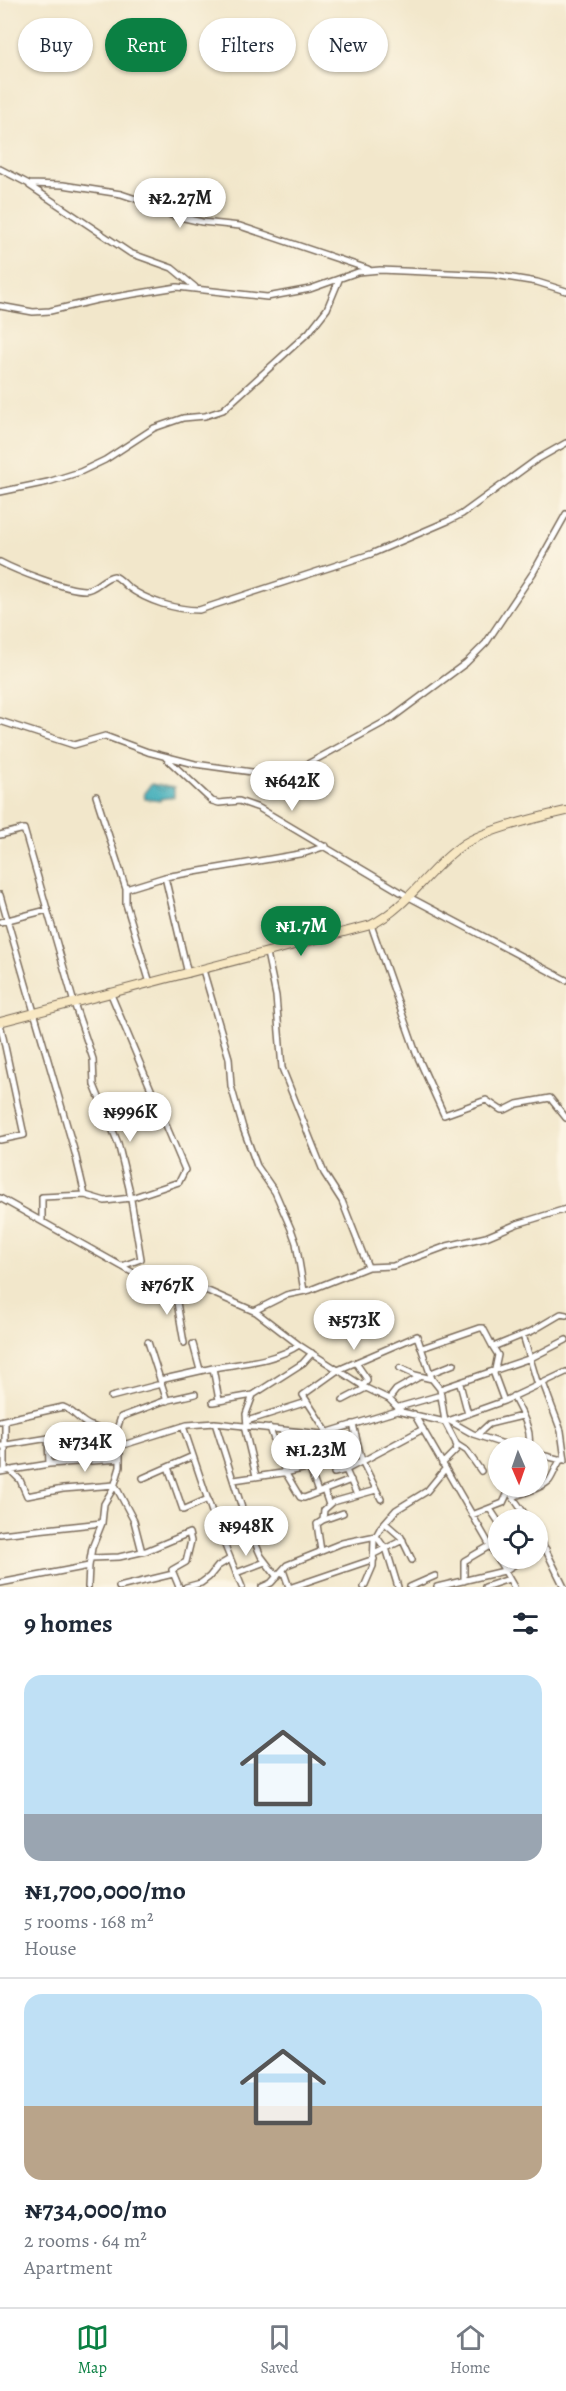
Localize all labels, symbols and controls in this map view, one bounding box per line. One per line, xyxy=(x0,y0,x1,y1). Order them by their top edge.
chip: Buy xyxy=(18,18,93,72)
chip: Rent xyxy=(105,18,187,72)
chip: Filters xyxy=(199,18,296,72)
chip: New xyxy=(308,18,388,72)
pin: ₦2.27M xyxy=(131,178,229,229)
text: ₦2.27M xyxy=(148,184,212,211)
pin: ₦642K xyxy=(250,761,334,812)
text: ₦642K xyxy=(264,767,320,794)
pin: ₦1.7M xyxy=(259,906,343,957)
text: ₦1.7M xyxy=(275,912,327,939)
pin: ₦996K xyxy=(88,1092,172,1143)
text: ₦996K xyxy=(102,1098,158,1125)
pin: ₦767K xyxy=(125,1265,209,1316)
text: ₦767K xyxy=(140,1271,194,1298)
pin: ₦573K xyxy=(312,1300,396,1351)
text: ₦573K xyxy=(328,1306,380,1333)
pin: ₦734K xyxy=(43,1422,127,1473)
text: ₦734K xyxy=(58,1428,112,1455)
pin: ₦1.23M xyxy=(267,1430,365,1481)
text: ₦1.23M xyxy=(285,1436,347,1463)
north arrow xyxy=(488,1437,548,1497)
map controls xyxy=(488,1437,548,1569)
pin: ₦948K xyxy=(204,1506,288,1557)
button: locate xyxy=(488,1509,548,1569)
text: ₦948K xyxy=(218,1512,274,1539)
text: 9 homes xyxy=(24,1606,113,1641)
icon: filters xyxy=(509,1607,542,1640)
icon: home xyxy=(229,1714,337,1822)
text: ₦1,700,000/mo xyxy=(24,1873,186,1908)
text: 5 rooms · 168 m² xyxy=(24,1908,153,1935)
text: House xyxy=(24,1935,76,1962)
icon: home xyxy=(229,2033,337,2141)
text: ₦734,000/mo xyxy=(24,2192,167,2227)
text: 2 rooms · 64 m² xyxy=(24,2227,147,2254)
text: Apartment xyxy=(24,2254,113,2281)
tab: Map xyxy=(76,2321,109,2379)
tab: Saved xyxy=(260,2321,298,2379)
tab: Home xyxy=(450,2321,490,2379)

